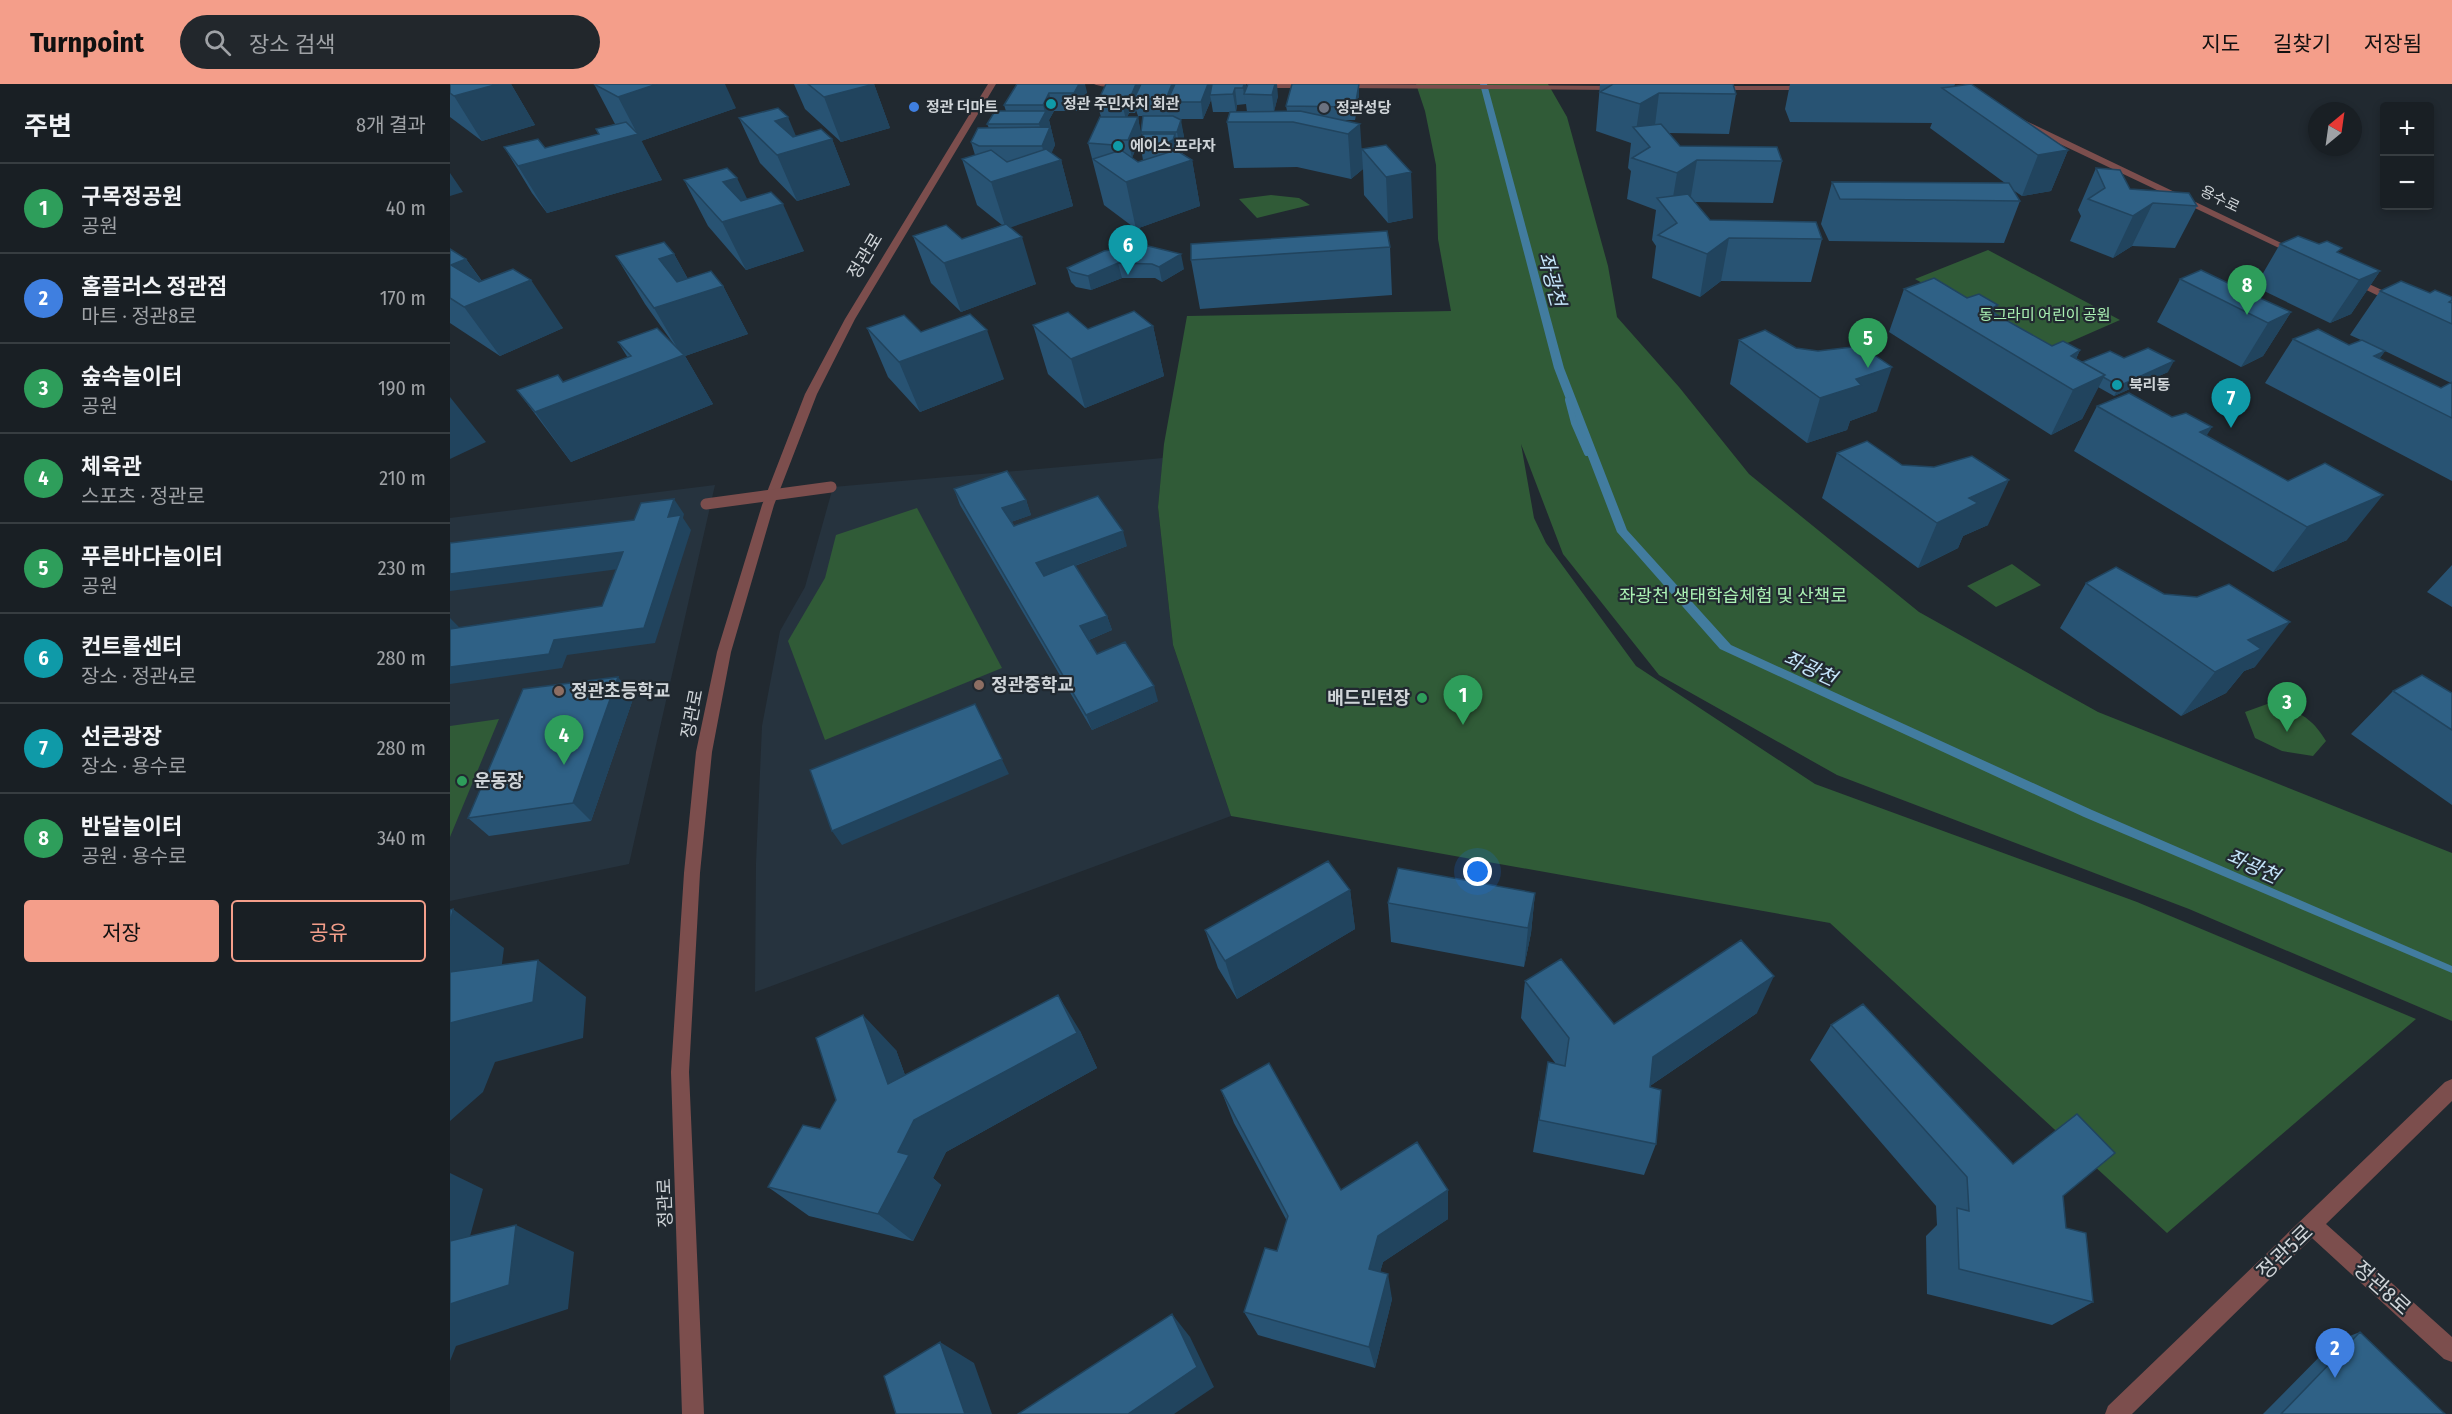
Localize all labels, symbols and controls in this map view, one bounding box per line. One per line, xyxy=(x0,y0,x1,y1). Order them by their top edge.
search box xyxy=(180,15,600,69)
text: Turnpoint xyxy=(30,26,144,59)
icon: search xyxy=(201,26,234,59)
text: 장소 검색 xyxy=(249,31,335,58)
text: 지도 xyxy=(2201,31,2240,57)
text: 길찾기 xyxy=(2273,31,2331,57)
text: 저장됨 xyxy=(2364,31,2422,57)
place label: 정관 주민자치 회관 xyxy=(1063,95,1180,113)
marker: 정관 주민자치 회관 xyxy=(1044,97,1058,111)
place label: 정관 더마트 xyxy=(926,98,998,116)
place label: 정관성당 xyxy=(1336,99,1391,117)
marker: 정관 더마트 xyxy=(907,100,921,114)
marker: 정관성당 xyxy=(1317,101,1331,115)
north arrow xyxy=(2308,102,2362,156)
map controls xyxy=(2380,102,2434,210)
button: + xyxy=(2380,102,2434,156)
text: 주변 xyxy=(24,111,72,142)
text: 8개 결과 xyxy=(356,113,426,137)
place label: 에이스 프라자 xyxy=(1130,137,1216,155)
marker: 에이스 프라자 xyxy=(1111,139,1125,153)
button: − xyxy=(2380,156,2434,210)
street label: 용수로 xyxy=(2197,182,2243,216)
text: 구목정공원 xyxy=(81,183,182,210)
text: 1 xyxy=(39,196,48,220)
text: 40 m xyxy=(386,196,426,220)
text: 공원 xyxy=(81,214,118,238)
pin: 6 xyxy=(1108,226,1148,275)
street label: 정관로 xyxy=(843,229,887,283)
water label: 좌광천 xyxy=(1533,249,1571,311)
pin: 8 xyxy=(2228,266,2266,315)
text: 홈플러스 정관점 xyxy=(81,273,227,300)
text: 2 xyxy=(39,286,48,310)
text: 170 m xyxy=(380,286,426,310)
text: 마트 · 정관8로 xyxy=(81,304,197,328)
park label: 동그라미 어린이 공원 xyxy=(1979,306,2111,324)
pin: 5 xyxy=(1848,318,1888,368)
text: 숲속놀이터 xyxy=(81,363,182,390)
text: 3 xyxy=(39,376,48,400)
text: 190 m xyxy=(378,376,426,400)
place label: 북리동 xyxy=(2129,376,2171,394)
marker: 북리동 xyxy=(2110,378,2124,392)
pin: 7 xyxy=(2212,378,2250,428)
text: 공원 xyxy=(81,394,118,418)
text: 체육관 xyxy=(81,453,142,480)
text: 4 xyxy=(38,466,49,490)
text: 210 m xyxy=(379,466,426,490)
text: 스포츠 · 정관로 xyxy=(81,484,205,508)
text: 푸른바다놀이터 xyxy=(81,543,223,570)
text: 5 xyxy=(39,556,48,580)
text: 230 m xyxy=(378,556,426,580)
text: 공원 xyxy=(81,574,118,598)
park label: 좌광천 생태학습체험 및 산책로 xyxy=(1619,585,1847,607)
text: 컨트롤센터 xyxy=(81,633,182,660)
water label: 좌광천 xyxy=(1780,645,1842,692)
text: 6 xyxy=(38,646,49,670)
text: 280 m xyxy=(377,646,426,670)
text: 장소 · 정관4로 xyxy=(81,664,196,688)
place label: 정관중학교 xyxy=(991,674,1074,696)
pin: 1 xyxy=(1444,676,1482,725)
marker: 정관중학교 xyxy=(972,678,986,692)
place label: 정관초등학교 xyxy=(571,680,670,702)
pin: 3 xyxy=(2268,682,2306,732)
marker: 정관초등학교 xyxy=(552,684,566,698)
place label: 배드민턴장 xyxy=(1327,687,1410,709)
street label: 정관로 xyxy=(676,688,708,740)
marker: 배드민턴장 xyxy=(1415,691,1429,705)
pin: 4 xyxy=(544,716,584,765)
text: 선큰광장 xyxy=(81,723,162,750)
text: 7 xyxy=(39,736,48,760)
text: 280 m xyxy=(377,736,426,760)
text: 장소 · 용수로 xyxy=(81,754,187,778)
place label: 운동장 xyxy=(474,770,524,792)
marker: 운동장 xyxy=(455,774,469,788)
text: 반달놀이터 xyxy=(81,813,182,840)
text: 8 xyxy=(38,826,49,850)
text: 340 m xyxy=(377,826,426,850)
text: 공원 · 용수로 xyxy=(81,844,187,868)
water label: 좌광천 xyxy=(2223,844,2285,889)
your location xyxy=(1463,857,1492,886)
button: 저장 xyxy=(24,900,219,962)
button: 공유 xyxy=(231,900,426,962)
street label: 정관로 xyxy=(653,1178,677,1228)
street label: 정관5로 xyxy=(2252,1219,2318,1285)
street label: 정관8로 xyxy=(2348,1255,2416,1321)
pin: 2 xyxy=(2316,1328,2354,1378)

